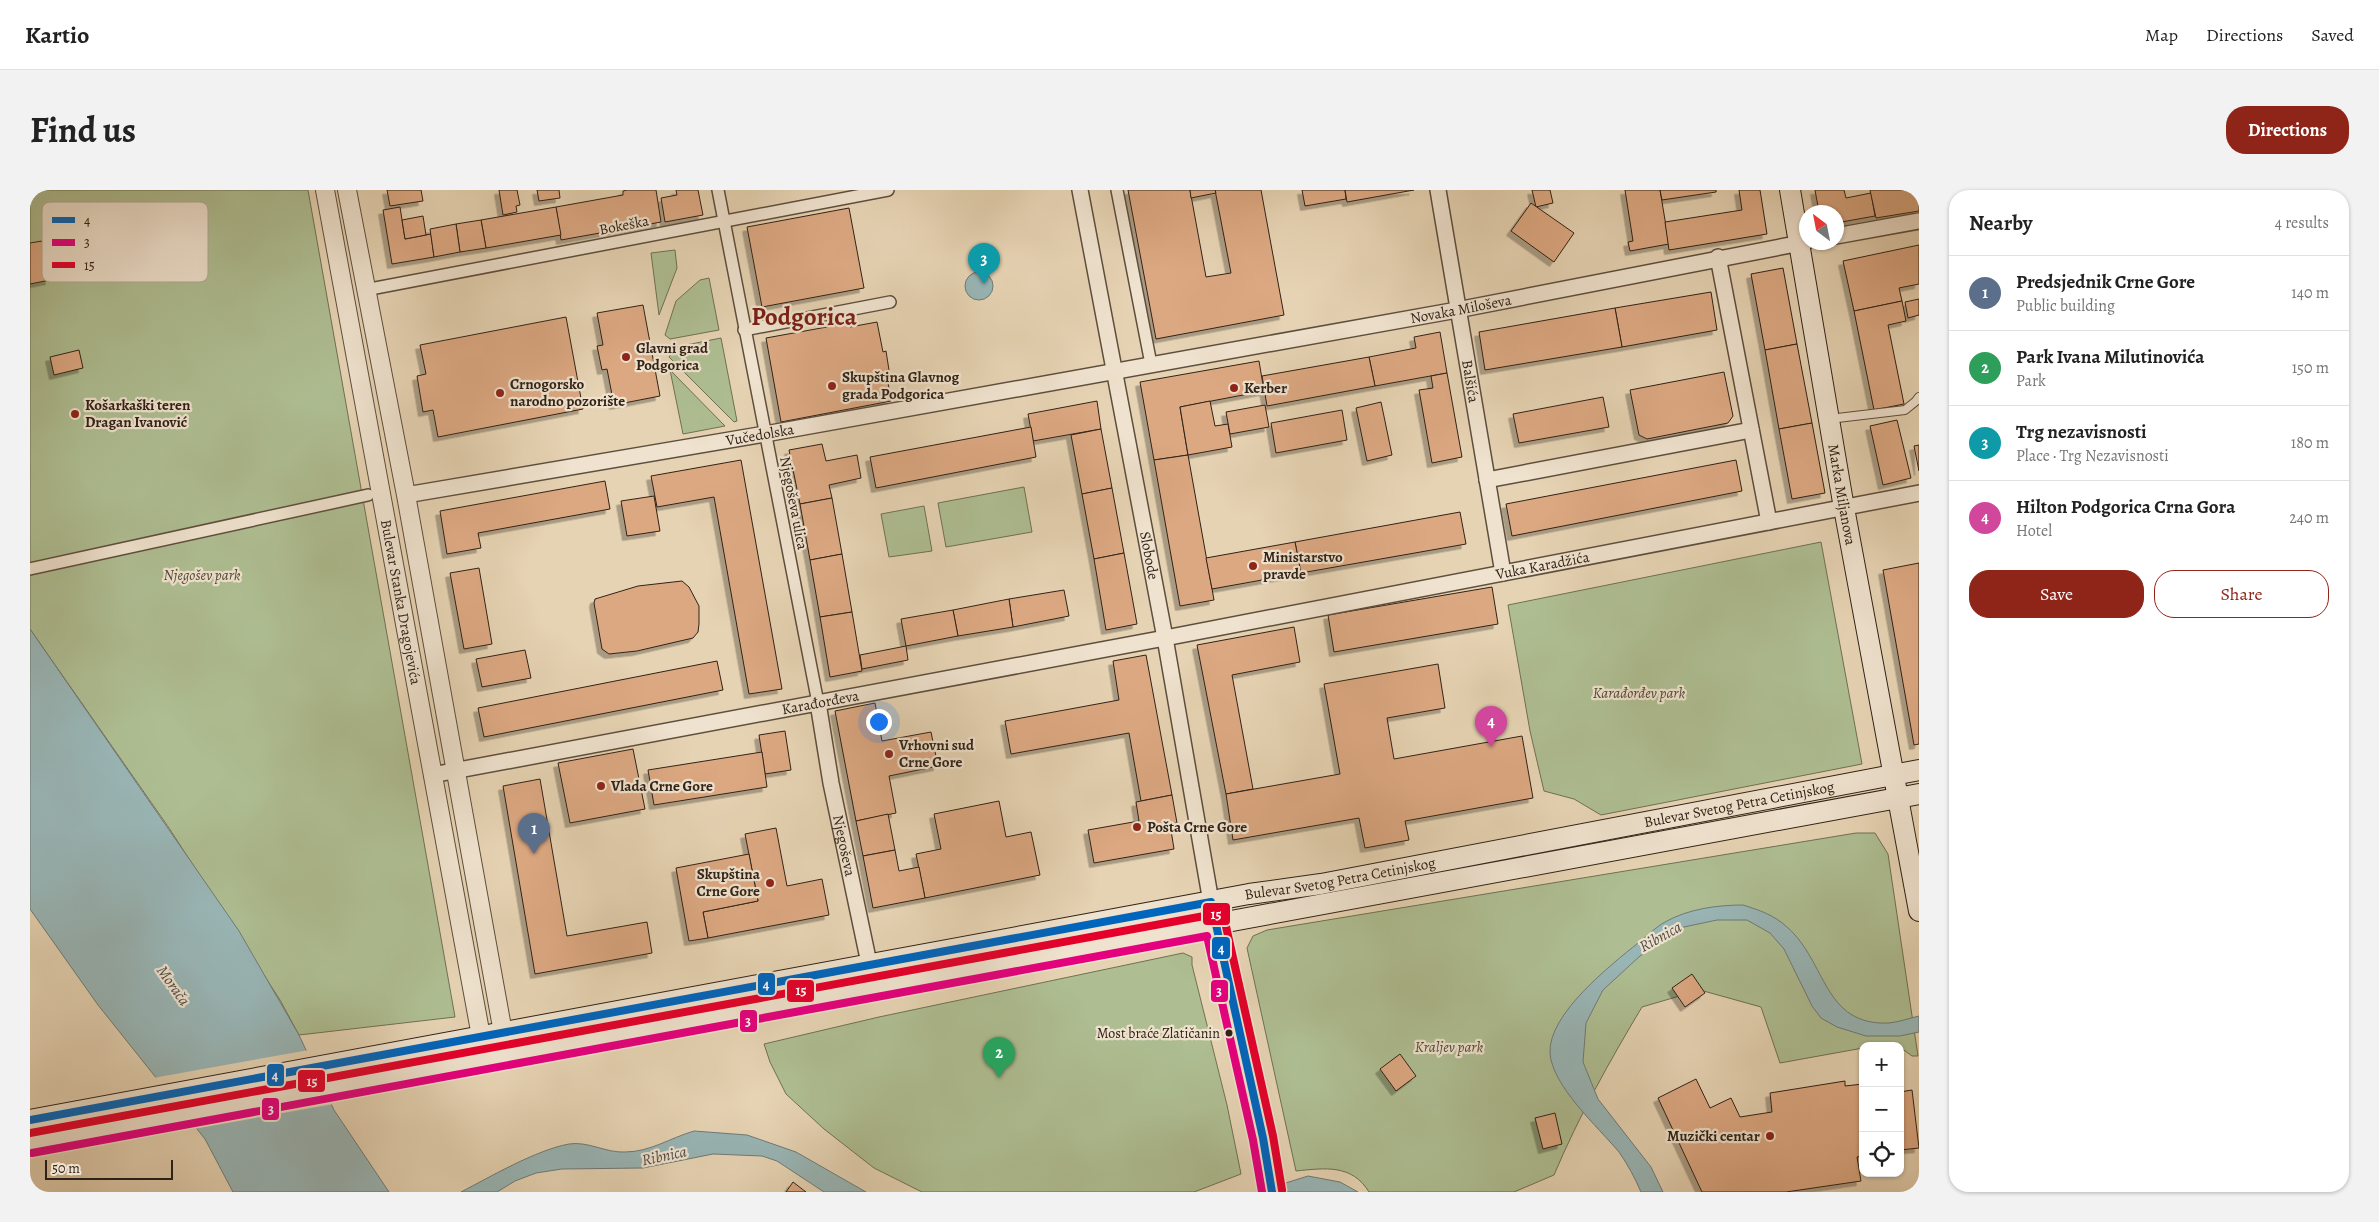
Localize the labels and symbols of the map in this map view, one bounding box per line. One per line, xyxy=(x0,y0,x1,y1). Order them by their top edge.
legend xyxy=(42,202,208,282)
north arrow xyxy=(1799,205,1844,250)
street label: Bokeška xyxy=(597,210,651,240)
text: 4 xyxy=(84,211,90,230)
text: 3 xyxy=(84,233,90,252)
pin: 3 xyxy=(968,243,1000,284)
text: 15 xyxy=(84,256,95,275)
street label: Novaka Miloševa xyxy=(1409,290,1513,328)
district label: Podgorica xyxy=(751,300,857,334)
place label: Glavni grad Podgorica xyxy=(636,338,709,375)
marker: Glavni grad Podgorica xyxy=(620,351,632,363)
street label: Balšića xyxy=(1457,358,1484,404)
place label: Skupština Glavnog grada Podgorica xyxy=(842,367,960,404)
place label: Crnogorsko narodno pozorište xyxy=(510,374,625,411)
place label: Kerber xyxy=(1244,378,1287,398)
marker: Skupština Glavnog grada Podgorica xyxy=(826,380,838,392)
marker: Kerber xyxy=(1228,382,1240,394)
marker: Crnogorsko narodno pozorište xyxy=(494,387,506,399)
place label: Košarkaški teren Dragan Ivanović xyxy=(85,395,191,432)
marker: Košarkaški teren Dragan Ivanović xyxy=(69,408,81,420)
street label: Vučedolska xyxy=(723,419,796,451)
street label: Marka Miljanova xyxy=(1823,442,1861,547)
street label: Njegoševa ulica xyxy=(775,455,813,551)
street label: Bulevar Stanka Dragojevića xyxy=(376,518,426,686)
street label: Slobode xyxy=(1135,530,1164,582)
place label: Ministarstvo pravde xyxy=(1263,547,1343,584)
street label: Vuka Karadžića xyxy=(1493,547,1591,584)
marker: Ministarstvo pravde xyxy=(1247,560,1259,572)
park label: Njegošev park xyxy=(163,565,241,585)
park label: Karađorđev park xyxy=(1593,683,1686,703)
street label: Karađorđeva xyxy=(780,685,861,719)
pin: 4 xyxy=(1475,706,1507,747)
your location xyxy=(866,709,892,735)
place label: Vrhovni sud Crne Gore xyxy=(898,735,975,772)
marker: Vrhovni sud Crne Gore xyxy=(883,748,895,760)
place label: Vlada Crne Gore xyxy=(610,776,713,796)
street label: Bulevar Svetog Petra Cetinjskog xyxy=(1642,776,1836,832)
marker: Vlada Crne Gore xyxy=(595,780,607,792)
pin: 1 xyxy=(518,813,550,854)
street label: Njegoševa xyxy=(828,813,860,878)
place label: Pošta Crne Gore xyxy=(1147,817,1247,837)
marker: Pošta Crne Gore xyxy=(1131,821,1143,833)
street label: Bulevar Svetog Petra Cetinjskog xyxy=(1243,852,1438,905)
place label: Skupština Crne Gore xyxy=(697,864,761,901)
marker: Skupština Crne Gore xyxy=(764,877,776,889)
line badge: 15 xyxy=(1202,902,1231,926)
text: 15 xyxy=(1211,905,1222,924)
water label: Ribnica xyxy=(1635,916,1686,958)
line badge: 4 xyxy=(1211,936,1231,960)
text: 4 xyxy=(1218,939,1225,958)
water label: Morača xyxy=(151,961,195,1011)
line badge: 4 xyxy=(757,972,776,996)
text: 4 xyxy=(763,975,770,994)
line badge: 15 xyxy=(786,979,815,1003)
line badge: 3 xyxy=(1210,979,1229,1003)
text: 15 xyxy=(796,981,807,1000)
text: 3 xyxy=(1216,982,1222,1001)
line badge: 3 xyxy=(739,1009,758,1033)
text: 3 xyxy=(745,1012,751,1031)
place label: Most braće Zlatičanin xyxy=(1097,1024,1220,1043)
marker: Most braće Zlatičanin xyxy=(1224,1028,1234,1038)
pin: 2 xyxy=(983,1037,1015,1078)
park label: Kraljev park xyxy=(1415,1037,1484,1057)
line badge: 4 xyxy=(266,1063,285,1087)
text: 4 xyxy=(272,1066,279,1085)
line badge: 15 xyxy=(297,1069,326,1093)
text: 15 xyxy=(307,1072,318,1091)
line badge: 3 xyxy=(261,1097,280,1121)
text: 3 xyxy=(268,1100,274,1119)
place label: Muzički centar xyxy=(1667,1126,1760,1146)
marker: Muzički centar xyxy=(1764,1130,1776,1142)
water label: Ribnica xyxy=(640,1140,689,1171)
scale bar xyxy=(45,1157,172,1180)

